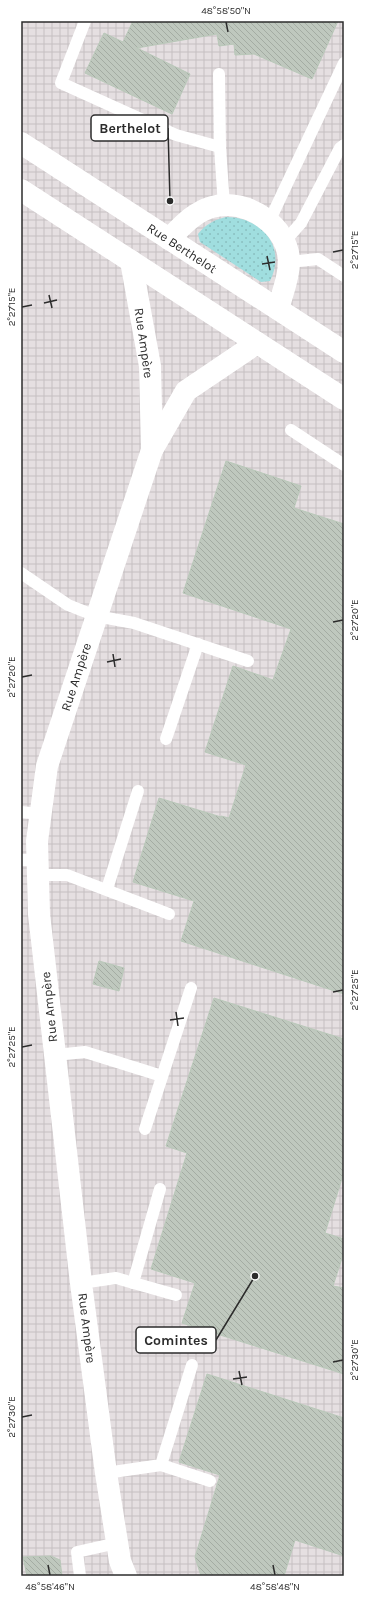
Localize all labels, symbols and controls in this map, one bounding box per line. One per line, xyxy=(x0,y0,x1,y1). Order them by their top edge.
text: 48°58'50"N xyxy=(201,5,251,17)
callout: Berthelot xyxy=(91,115,168,141)
text: Berthelot xyxy=(99,120,161,137)
street label: Rue Berthelot xyxy=(144,220,220,276)
text: 2°27'15"E xyxy=(349,231,361,269)
text: 2°27'15"E xyxy=(6,288,18,326)
street label: Rue Ampère xyxy=(132,307,156,379)
text: 2°27'20"E xyxy=(349,599,361,641)
street label: Rue Ampère xyxy=(58,641,94,713)
text: 2°27'20"E xyxy=(6,656,18,698)
text: 2°27'25"E xyxy=(349,969,361,1011)
street label: Rue Ampère xyxy=(38,971,60,1043)
text: 2°27'25"E xyxy=(6,1026,18,1068)
street label: Rue Ampère xyxy=(75,1292,99,1364)
callout: Comintes xyxy=(136,1327,216,1353)
text: Comintes xyxy=(144,1332,208,1349)
text: 2°27'30"E xyxy=(349,1339,361,1381)
text: 2°27'30"E xyxy=(6,1396,18,1438)
text: 48°58'46"N xyxy=(25,1581,75,1593)
text: 48°58'48"N xyxy=(250,1581,300,1593)

